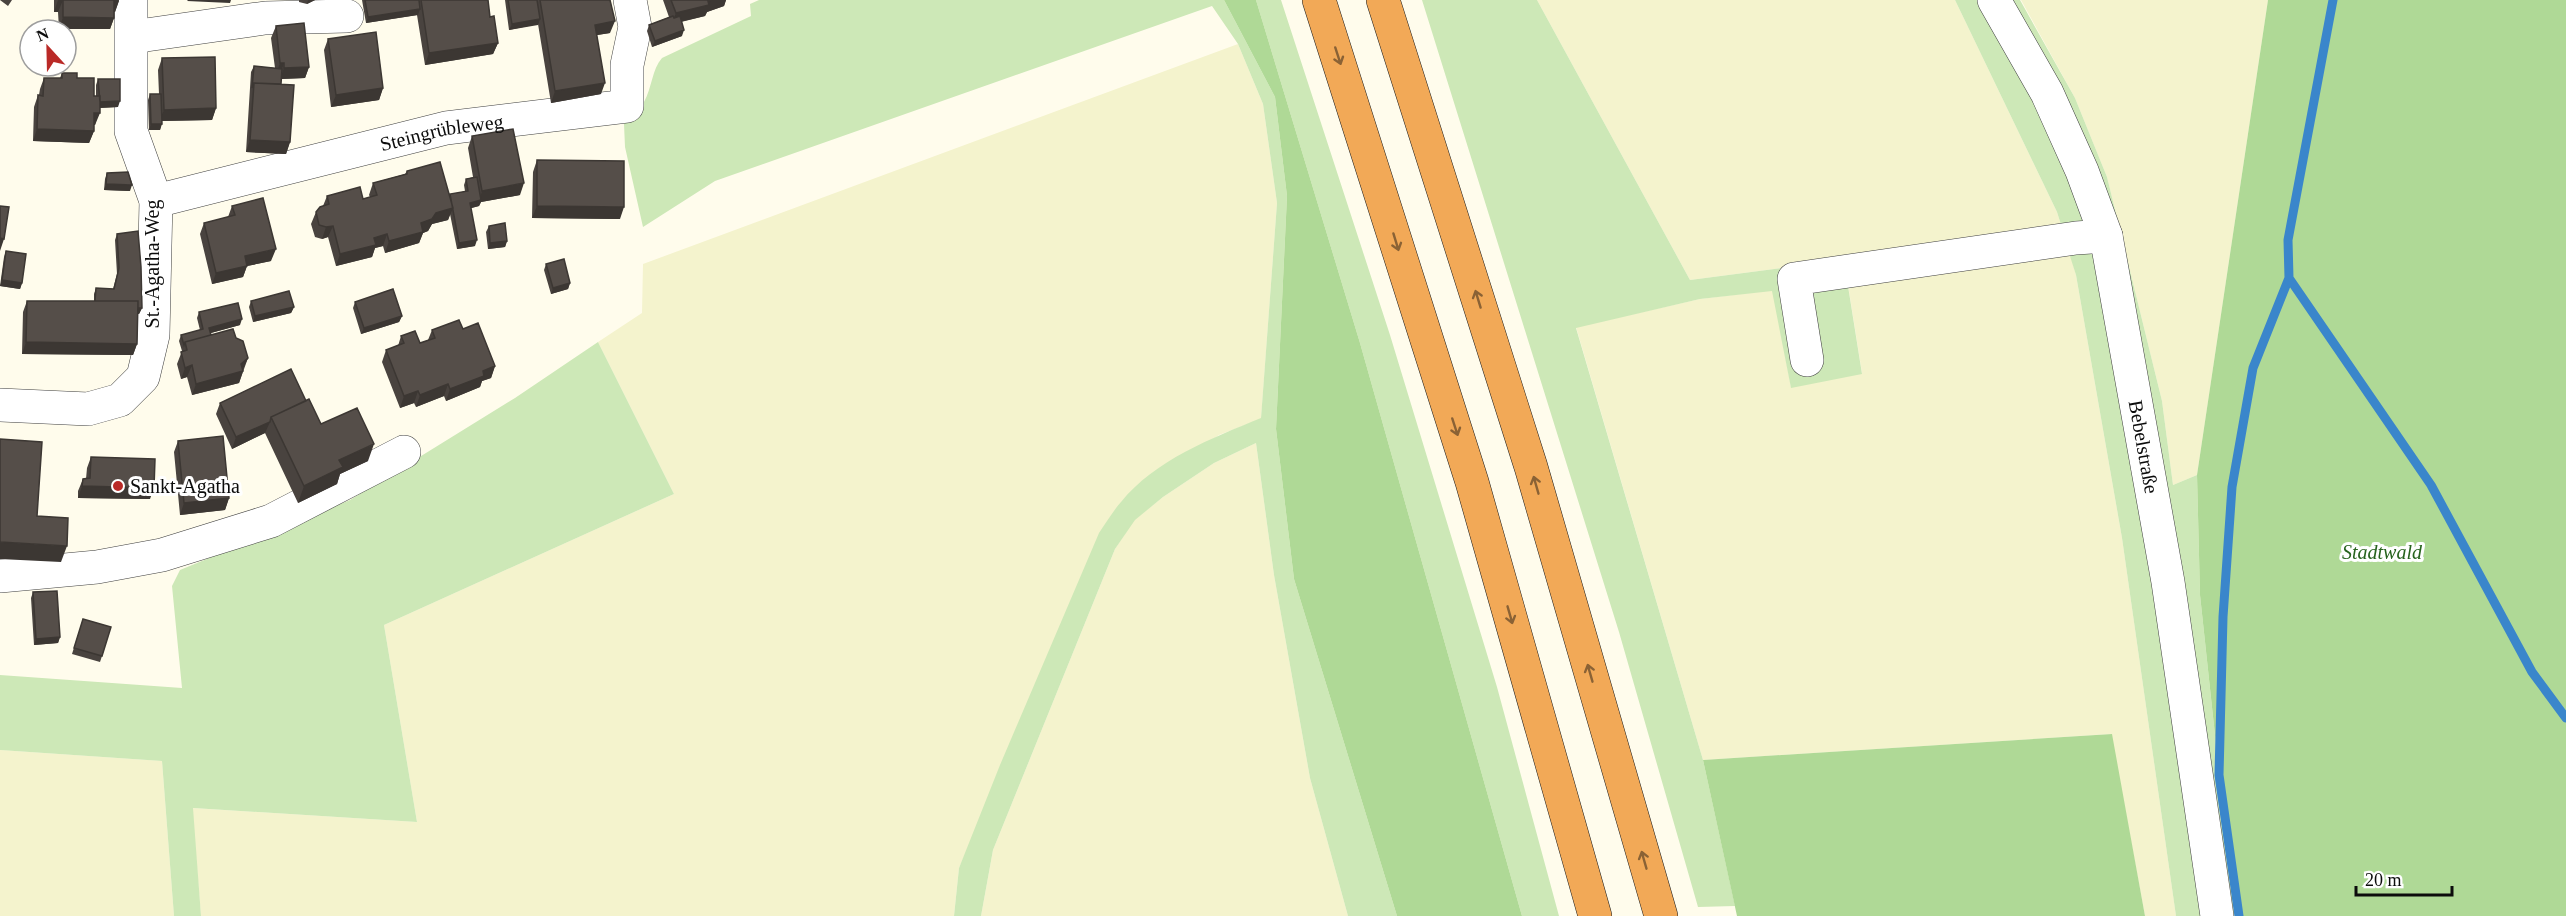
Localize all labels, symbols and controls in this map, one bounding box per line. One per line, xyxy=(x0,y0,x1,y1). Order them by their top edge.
north arrow xyxy=(18,18,78,78)
text: N xyxy=(34,24,52,45)
one-way arrow xyxy=(1333,46,1344,65)
street label: Steingrübleweg xyxy=(378,110,505,155)
street label: St.-Agatha-Weg xyxy=(141,200,164,328)
one-way arrow xyxy=(1391,232,1402,251)
one-way arrow xyxy=(1472,290,1483,309)
street label: Bebelstraße xyxy=(2125,398,2163,495)
one-way arrow xyxy=(1450,417,1461,436)
place label: Sankt-Agatha xyxy=(130,475,240,498)
one-way arrow xyxy=(1530,476,1541,495)
marker: Sankt-Agatha xyxy=(111,479,125,493)
park label: Stadtwald xyxy=(2342,541,2423,563)
one-way arrow xyxy=(1505,605,1516,624)
one-way arrow xyxy=(1584,663,1595,682)
one-way arrow xyxy=(1638,851,1650,870)
scale bar xyxy=(2356,859,2452,897)
text: 20 m xyxy=(2365,870,2402,890)

